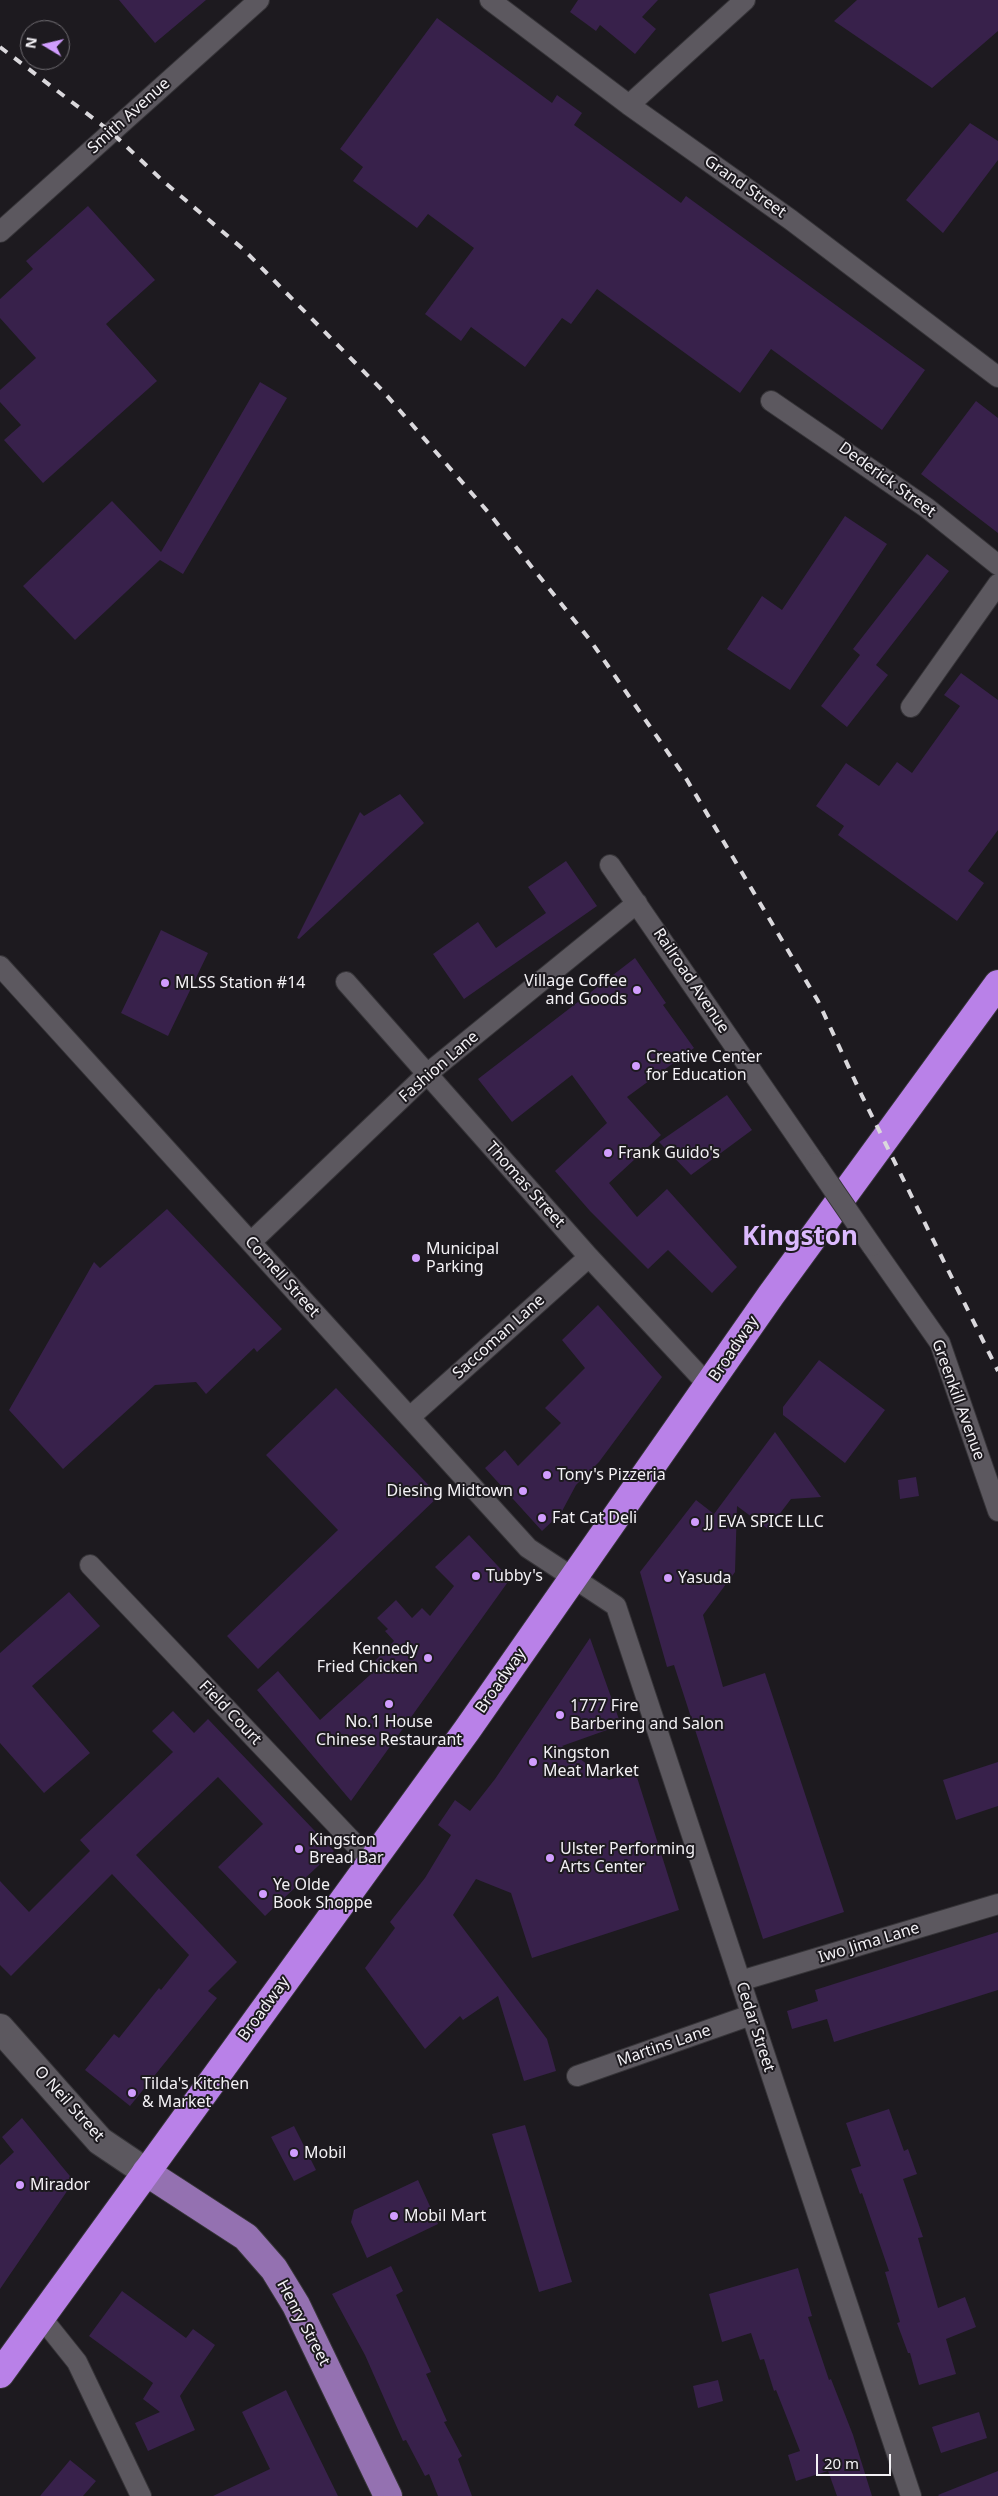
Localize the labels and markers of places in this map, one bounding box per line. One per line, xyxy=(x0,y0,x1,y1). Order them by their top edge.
place label: Village Coffee and Goods xyxy=(524,971,627,1009)
place label: MLSS Station #14 xyxy=(175,973,305,993)
marker: MLSS Station #14 xyxy=(159,977,171,989)
marker: Village Coffee and Goods xyxy=(631,984,643,996)
place label: Creative Center for Education xyxy=(646,1047,762,1085)
marker: Creative Center for Education xyxy=(630,1060,642,1072)
place label: Frank Guido's xyxy=(618,1143,720,1163)
marker: Frank Guido's xyxy=(602,1147,614,1159)
place label: Municipal Parking xyxy=(426,1239,499,1277)
marker: Municipal Parking xyxy=(410,1252,422,1264)
place label: Tony's Pizzeria xyxy=(557,1465,666,1485)
marker: Tony's Pizzeria xyxy=(541,1469,553,1481)
place label: Diesing Midtown xyxy=(386,1481,513,1501)
marker: Diesing Midtown xyxy=(517,1485,529,1497)
place label: Fat Cat Deli xyxy=(552,1508,637,1528)
marker: Fat Cat Deli xyxy=(536,1512,548,1524)
place label: JJ EVA SPICE LLC xyxy=(705,1512,824,1532)
marker: JJ EVA SPICE LLC xyxy=(689,1516,701,1528)
place label: Tubby's xyxy=(486,1566,543,1586)
place label: Yasuda xyxy=(678,1568,732,1588)
marker: Tubby's xyxy=(470,1570,482,1582)
marker: Yasuda xyxy=(662,1572,674,1584)
place label: Kennedy Fried Chicken xyxy=(317,1639,418,1677)
marker: Kennedy Fried Chicken xyxy=(422,1652,434,1664)
place label: 1777 Fire Barbering and Salon xyxy=(570,1696,724,1734)
marker: No.1 House Chinese Restaurant xyxy=(383,1698,395,1710)
marker: 1777 Fire Barbering and Salon xyxy=(554,1709,566,1721)
place label: No.1 House Chinese Restaurant xyxy=(316,1712,462,1750)
place label: Kingston Meat Market xyxy=(543,1743,639,1781)
marker: Kingston Meat Market xyxy=(527,1756,539,1768)
place label: Kingston Bread Bar xyxy=(309,1830,384,1868)
place label: Ulster Performing Arts Center xyxy=(560,1839,695,1877)
marker: Kingston Bread Bar xyxy=(293,1843,305,1855)
marker: Ulster Performing Arts Center xyxy=(544,1852,556,1864)
place label: Ye Olde Book Shoppe xyxy=(273,1875,373,1913)
marker: Ye Olde Book Shoppe xyxy=(257,1888,269,1900)
place label: Tilda's Kitchen & Market xyxy=(142,2074,249,2112)
marker: Tilda's Kitchen & Market xyxy=(126,2087,138,2099)
place label: Mobil xyxy=(304,2143,346,2163)
marker: Mobil xyxy=(288,2147,300,2159)
place label: Mirador xyxy=(30,2175,90,2195)
marker: Mirador xyxy=(14,2179,26,2191)
place label: Mobil Mart xyxy=(404,2206,486,2226)
marker: Mobil Mart xyxy=(388,2210,400,2222)

